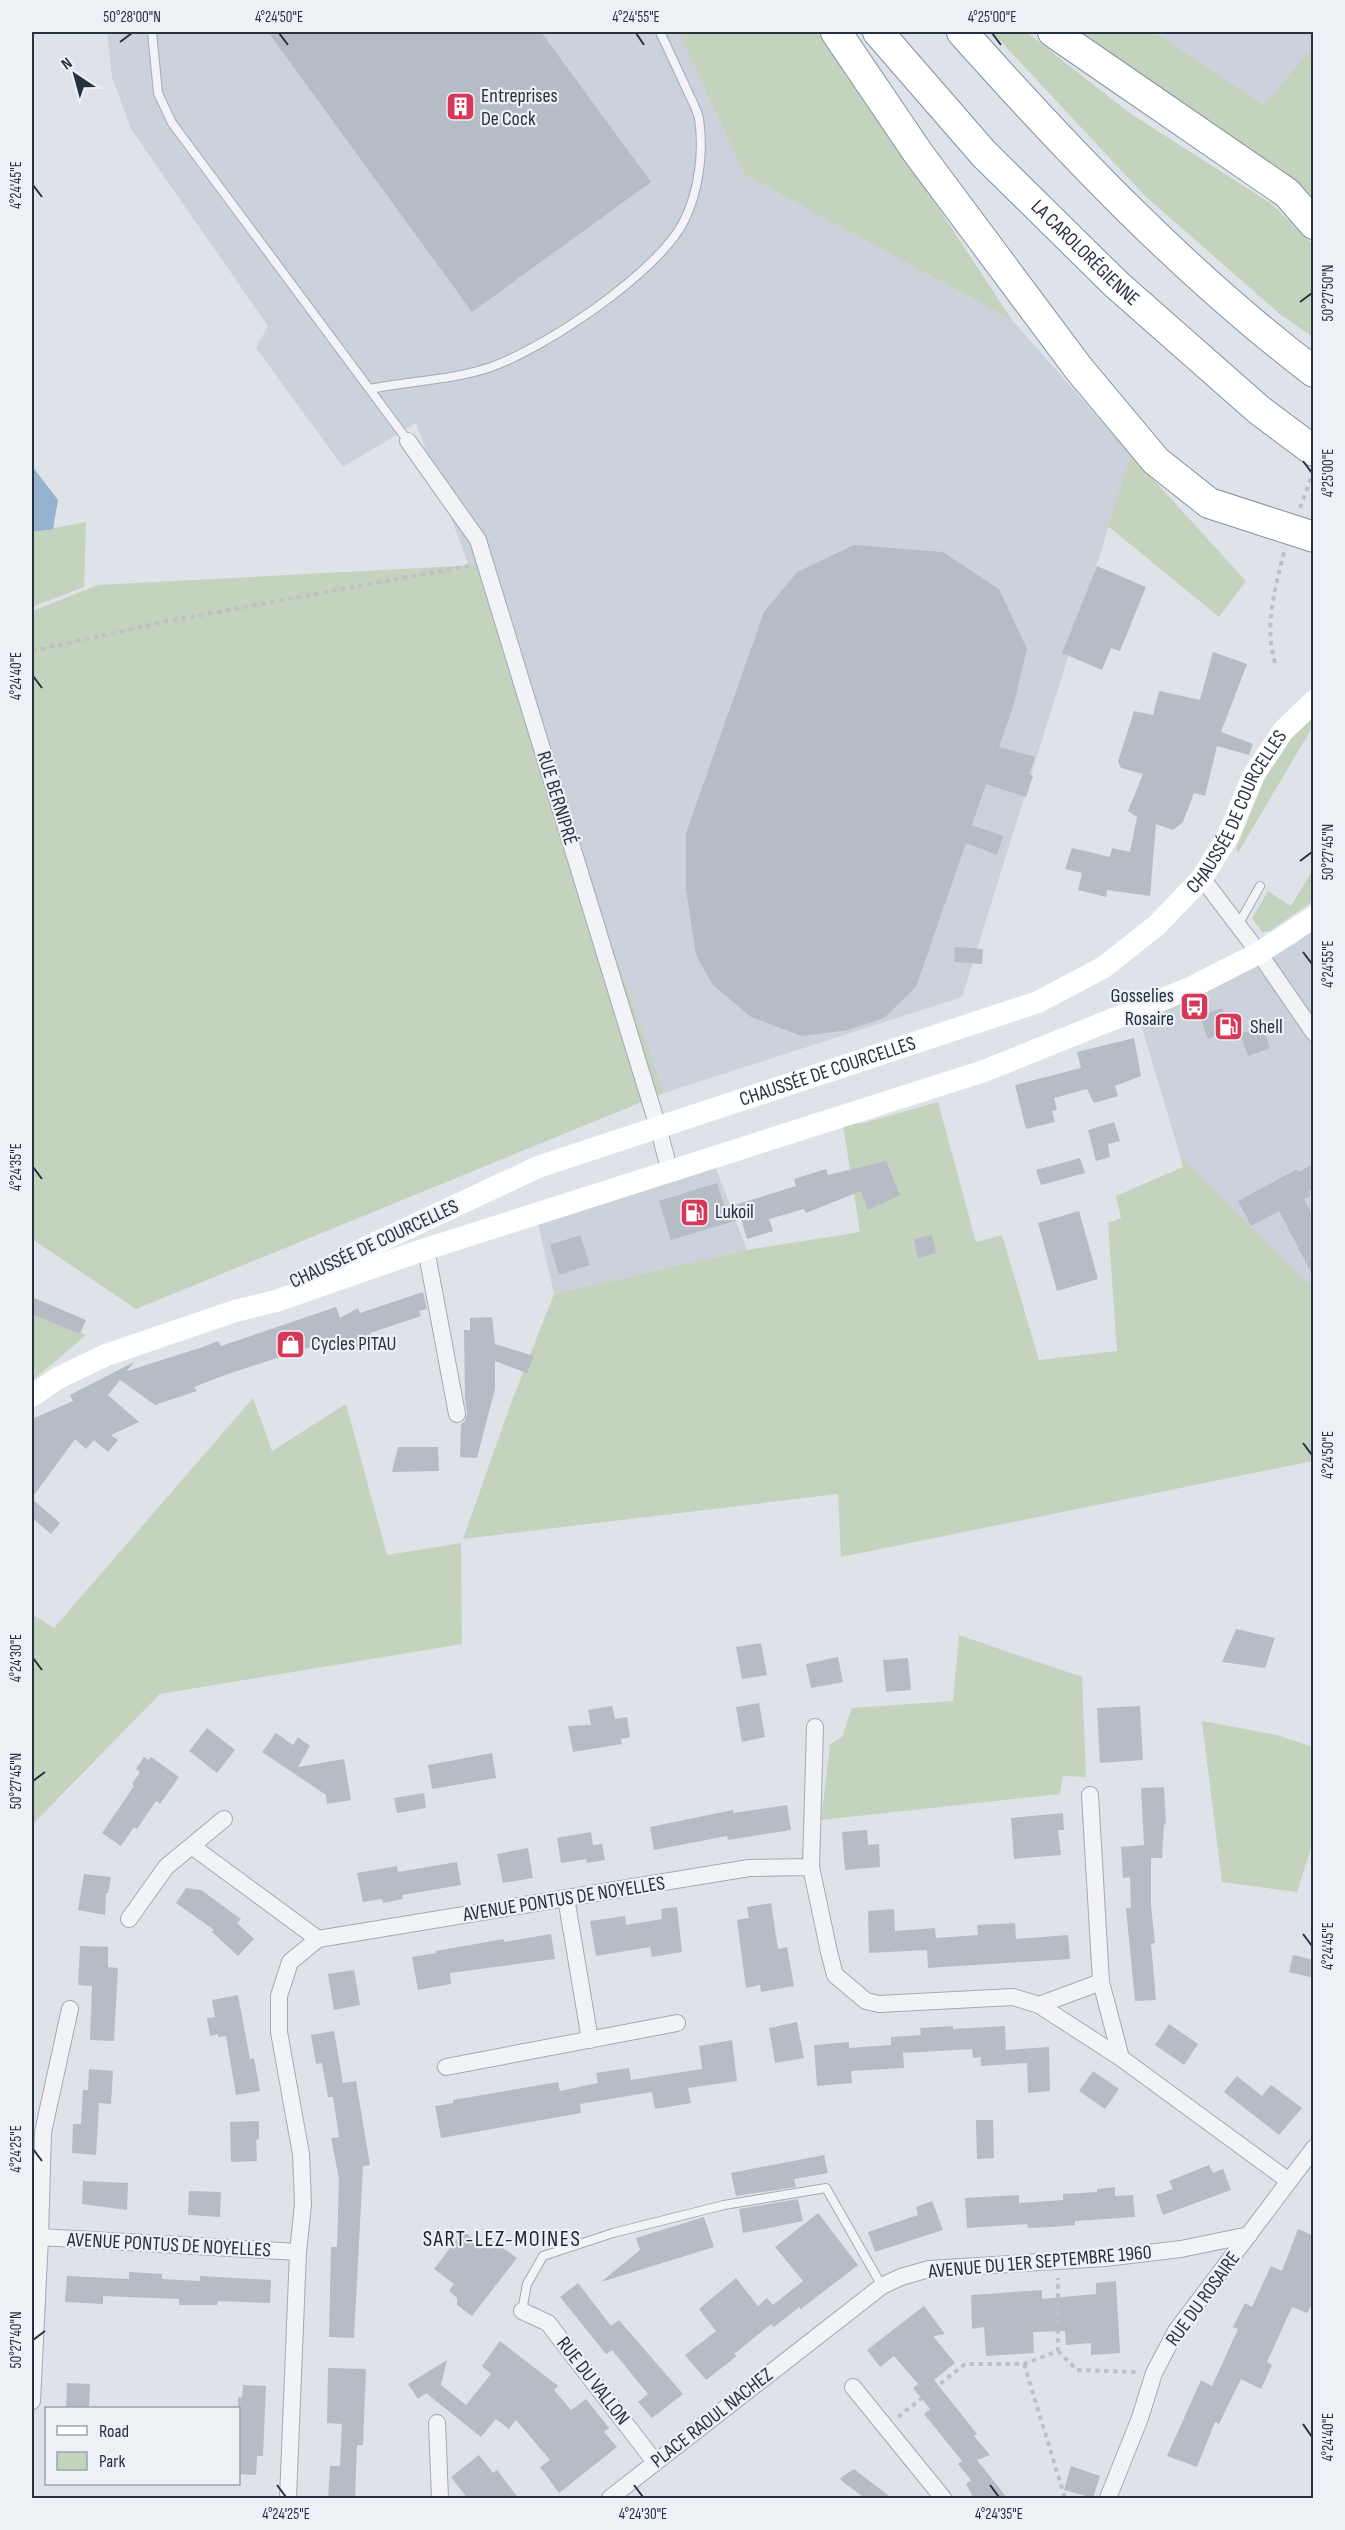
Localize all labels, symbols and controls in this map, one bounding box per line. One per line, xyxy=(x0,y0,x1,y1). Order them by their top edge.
text: 50°28'00"N xyxy=(103,8,161,27)
text: 4°24'50"E xyxy=(255,8,303,27)
text: 4°24'55"E xyxy=(612,8,660,27)
text: 4°25'00"E xyxy=(968,8,1016,27)
north arrow xyxy=(45,45,105,105)
text: N xyxy=(58,54,76,74)
place label: Entreprises De Cock xyxy=(481,84,558,131)
building icon: Entreprises De Cock xyxy=(444,91,476,123)
text: 4°24'45"E xyxy=(7,161,26,209)
street label: LA CAROLORÉGIENNE xyxy=(1026,195,1144,311)
text: 50°27'50"N xyxy=(1319,265,1338,321)
text: 4°25'00"E xyxy=(1319,449,1338,497)
text: 4°24'40"E xyxy=(7,652,26,700)
street label: CHAUSSÉE DE COURCELLES xyxy=(1182,726,1292,899)
street label: RUE BERNIPRÉ xyxy=(531,748,583,848)
text: 50°27'45"N xyxy=(1319,824,1338,880)
text: 4°24'55"E xyxy=(1319,940,1338,988)
place label: Gosselies Rosaire xyxy=(1110,984,1174,1031)
bus stop icon: Gosselies Rosaire xyxy=(1179,991,1211,1023)
fuel station icon: Shell xyxy=(1213,1011,1245,1043)
place label: Shell xyxy=(1250,1015,1283,1039)
street label: CHAUSSÉE DE COURCELLES xyxy=(736,1031,919,1112)
text: 4°24'35"E xyxy=(7,1143,26,1191)
street label: CHAUSSÉE DE COURCELLES xyxy=(286,1194,462,1294)
fuel station icon: Lukoil xyxy=(678,1196,710,1228)
place label: Lukoil xyxy=(715,1200,754,1224)
shop icon: Cycles PITAU xyxy=(274,1328,306,1360)
place label: Cycles PITAU xyxy=(311,1332,396,1356)
text: 4°24'50"E xyxy=(1319,1431,1338,1479)
text: 4°24'30"E xyxy=(7,1634,26,1682)
text: 50°27'45"N xyxy=(7,1753,26,1809)
street label: AVENUE PONTUS DE NOYELLES xyxy=(460,1871,667,1927)
text: 4°24'45"E xyxy=(1319,1922,1338,1970)
text: 4°24'25"E xyxy=(7,2125,26,2173)
district label: SART-LEZ-MOINES xyxy=(423,2226,581,2253)
street label: AVENUE PONTUS DE NOYELLES xyxy=(65,2228,272,2262)
street label: AVENUE DU 1ER SEPTEMBRE 1960 xyxy=(926,2240,1153,2284)
street label: RUE DU ROSAIRE xyxy=(1161,2247,1245,2351)
text: 50°27'40"N xyxy=(7,2311,26,2369)
street label: RUE DU VALLON xyxy=(551,2332,635,2430)
street label: PLACE RAOUL NACHEZ xyxy=(646,2363,778,2473)
legend xyxy=(45,2407,240,2485)
text: 4°24'40"E xyxy=(1319,2413,1338,2461)
text: Road xyxy=(99,2421,129,2442)
text: Park xyxy=(99,2451,125,2472)
text: 4°24'25"E xyxy=(262,2505,310,2524)
text: 4°24'30"E xyxy=(619,2505,667,2524)
text: 4°24'35"E xyxy=(975,2505,1023,2524)

